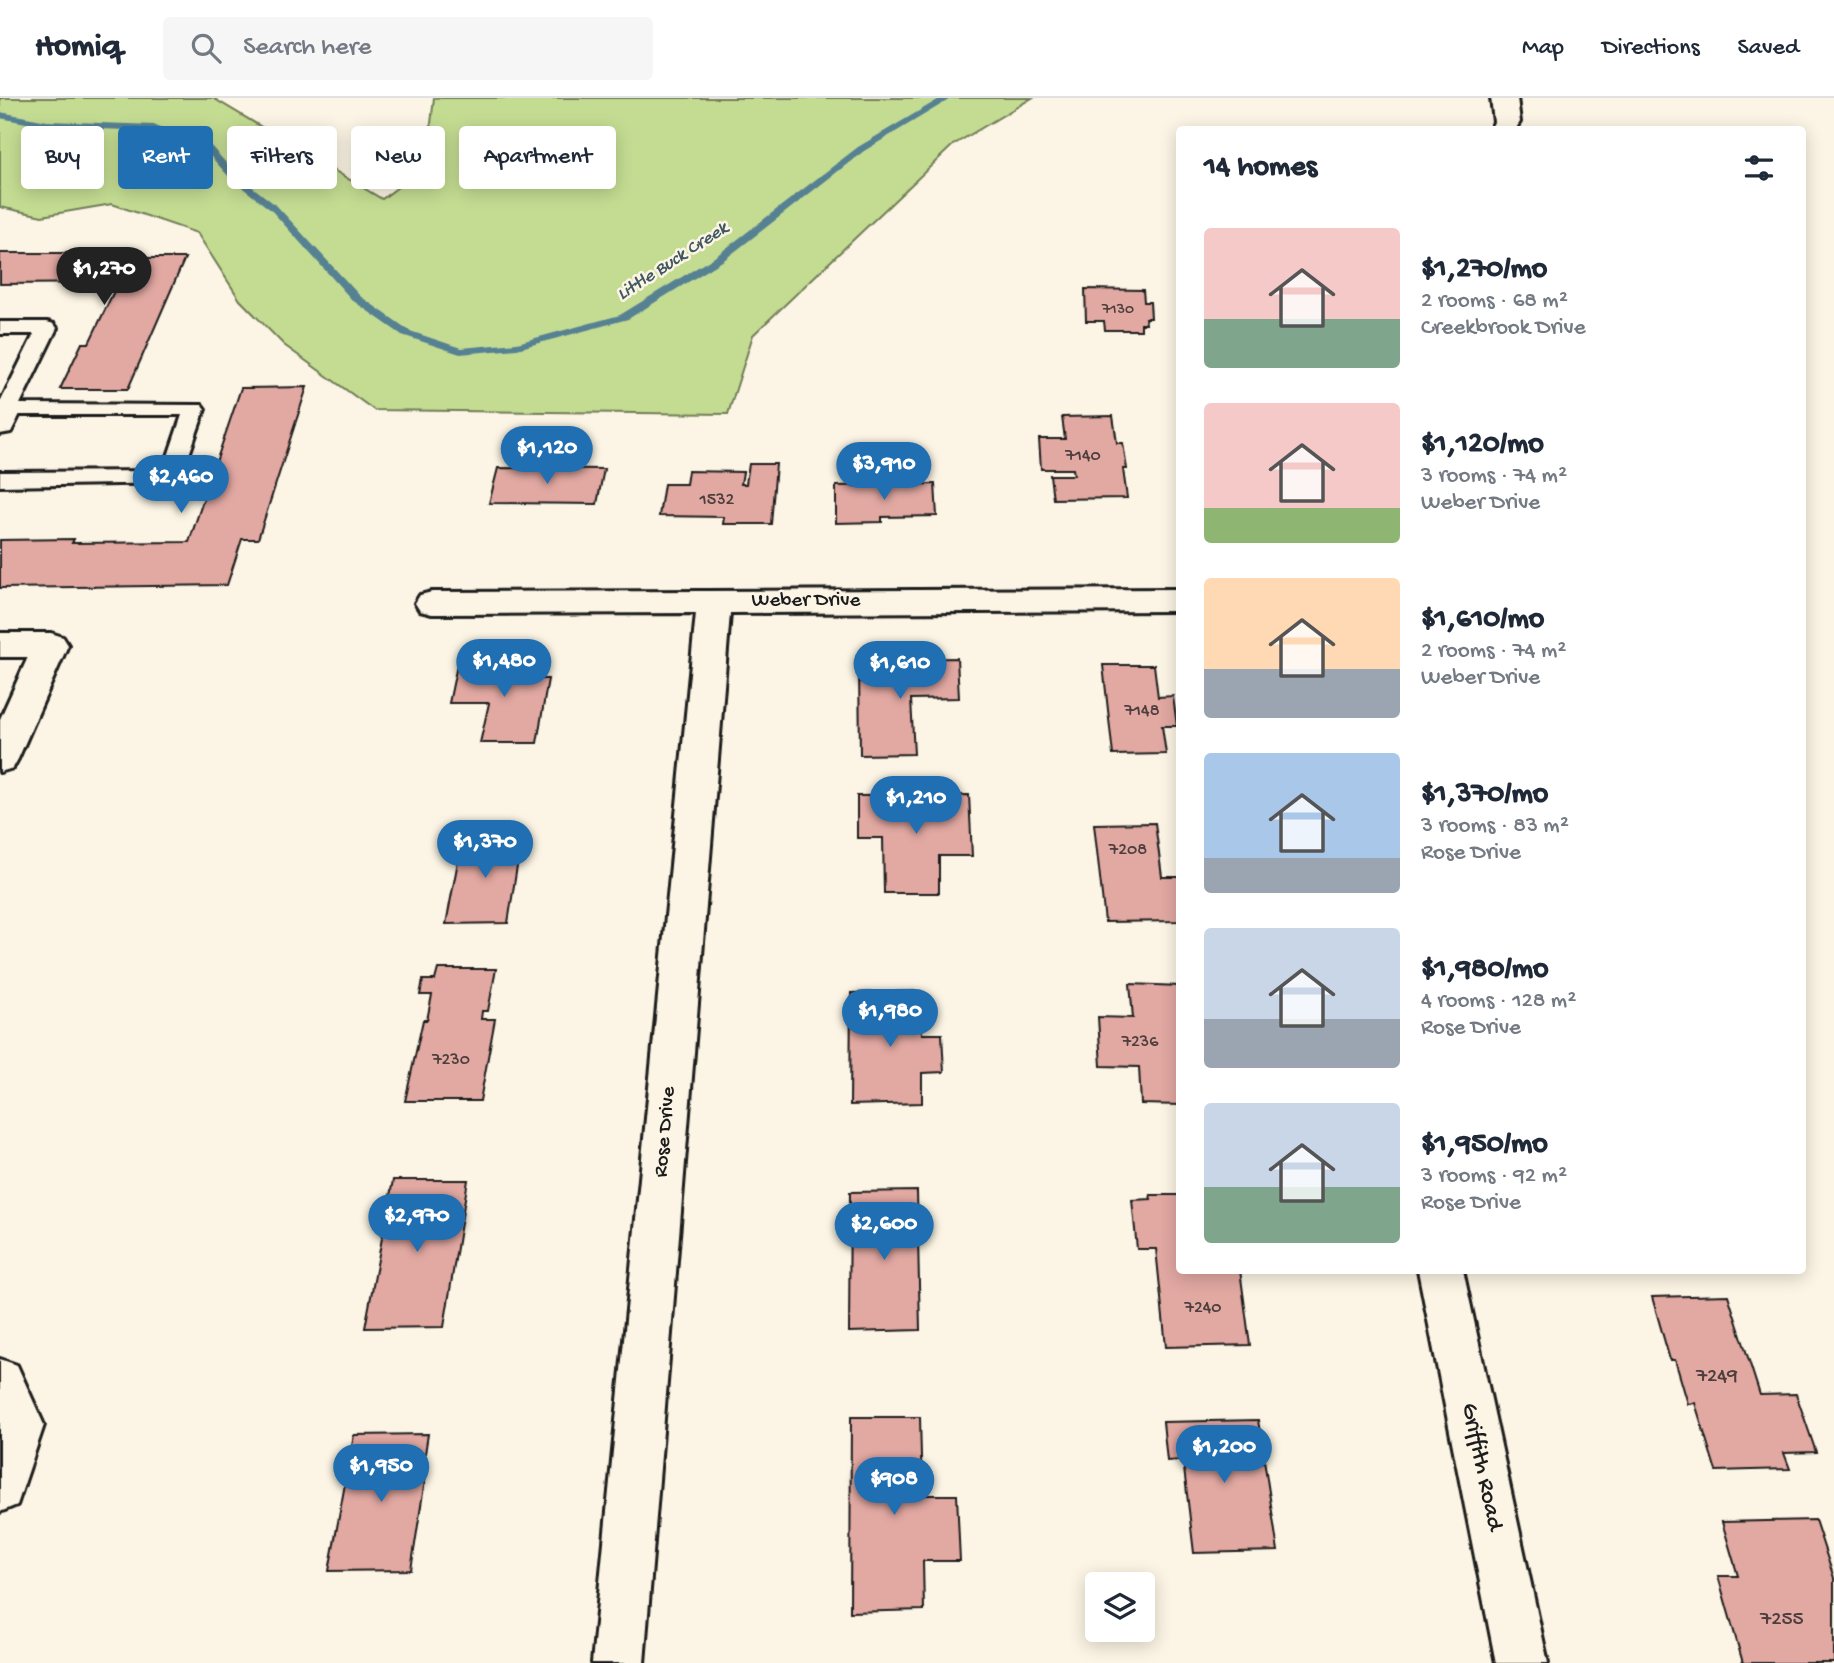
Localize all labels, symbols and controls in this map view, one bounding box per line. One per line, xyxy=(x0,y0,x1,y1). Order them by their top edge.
search box xyxy=(163,17,653,80)
text: Homiq xyxy=(35,29,121,67)
icon: search xyxy=(187,29,225,67)
text: Search here xyxy=(243,33,371,64)
text: Map xyxy=(1522,34,1564,63)
text: Directions xyxy=(1602,34,1700,63)
text: Saved xyxy=(1738,34,1799,63)
chip: Buy xyxy=(21,126,104,189)
chip: Rent xyxy=(118,126,213,189)
chip: Filters xyxy=(227,126,337,189)
chip: New xyxy=(351,126,445,189)
chip: Apartment xyxy=(459,126,616,189)
icon: filters xyxy=(1740,149,1778,187)
text: 14 homes xyxy=(1204,151,1317,186)
water label: Little Buck Creek xyxy=(613,217,734,307)
pin: $1,270 xyxy=(47,248,161,307)
text: $1,270/mo xyxy=(1421,253,1547,288)
text: $1,270 xyxy=(72,256,136,283)
icon: home xyxy=(1260,256,1344,340)
text: 2 rooms · 68 m² xyxy=(1421,288,1568,315)
house number: 7130 xyxy=(1101,301,1134,320)
text: Creekbrook Drive xyxy=(1421,315,1586,342)
pin: $1,120 xyxy=(490,426,604,486)
text: $1,120/mo xyxy=(1421,428,1544,463)
icon: home xyxy=(1260,431,1344,515)
text: $1,120 xyxy=(517,435,577,462)
pin: $3,910 xyxy=(827,442,941,502)
house number: 7140 xyxy=(1064,446,1101,467)
text: $3,910 xyxy=(852,451,916,478)
pin: $2,460 xyxy=(124,456,238,515)
text: 3 rooms · 74 m² xyxy=(1421,463,1567,490)
text: $2,460 xyxy=(149,464,213,491)
house number: 1532 xyxy=(699,490,735,511)
text: Weber Drive xyxy=(1421,490,1540,517)
street label: Weber Drive xyxy=(752,589,862,614)
text: $1,610/mo xyxy=(1421,603,1544,638)
icon: home xyxy=(1260,606,1344,690)
text: 2 rooms · 74 m² xyxy=(1421,638,1566,665)
pin: $1,480 xyxy=(447,640,561,699)
pin: $1,610 xyxy=(843,642,957,701)
text: $1,480 xyxy=(472,648,536,675)
text: $1,610 xyxy=(870,650,930,677)
text: Weber Drive xyxy=(1421,665,1540,692)
house number: 7148 xyxy=(1123,701,1160,722)
pin: $1,210 xyxy=(859,776,973,836)
text: $1,370/mo xyxy=(1421,778,1548,813)
icon: home xyxy=(1260,781,1344,865)
text: $1,210 xyxy=(886,785,946,812)
text: 3 rooms · 83 m² xyxy=(1421,813,1569,840)
pin: $1,370 xyxy=(428,820,542,880)
text: $1,370 xyxy=(453,829,517,856)
house number: 7208 xyxy=(1108,840,1147,861)
text: Rose Drive xyxy=(1421,840,1521,867)
text: $1,980/mo xyxy=(1421,953,1549,988)
icon: home xyxy=(1260,956,1344,1040)
text: 4 rooms · 128 m² xyxy=(1421,988,1576,1015)
pin: $1,980 xyxy=(833,990,947,1049)
text: $1,980 xyxy=(858,998,922,1025)
text: Rose Drive xyxy=(1421,1015,1521,1042)
house number: 7236 xyxy=(1121,1032,1159,1053)
house number: 7230 xyxy=(431,1050,470,1071)
street label: Rose Drive xyxy=(650,1084,683,1179)
text: $1,950/mo xyxy=(1421,1128,1548,1163)
icon: home xyxy=(1260,1131,1344,1215)
text: 3 rooms · 92 m² xyxy=(1421,1163,1567,1190)
text: Rose Drive xyxy=(1421,1190,1521,1217)
pin: $2,970 xyxy=(360,1194,474,1254)
pin: $2,600 xyxy=(827,1202,941,1262)
text: $2,970 xyxy=(384,1203,450,1230)
text: $2,600 xyxy=(851,1211,917,1238)
house number: 7240 xyxy=(1184,1298,1221,1319)
house number: 7249 xyxy=(1695,1365,1738,1390)
street label: Griffith Road xyxy=(1453,1401,1509,1535)
pin: $1,200 xyxy=(1167,1426,1281,1485)
text: $1,200 xyxy=(1192,1434,1256,1461)
pin: $1,950 xyxy=(324,1444,438,1504)
text: $1,950 xyxy=(349,1453,413,1480)
pin: $908 xyxy=(853,1458,935,1517)
text: $908 xyxy=(870,1466,918,1493)
map controls xyxy=(1085,1572,1155,1642)
button: layers xyxy=(1085,1572,1155,1642)
house number: 7255 xyxy=(1759,1608,1804,1633)

